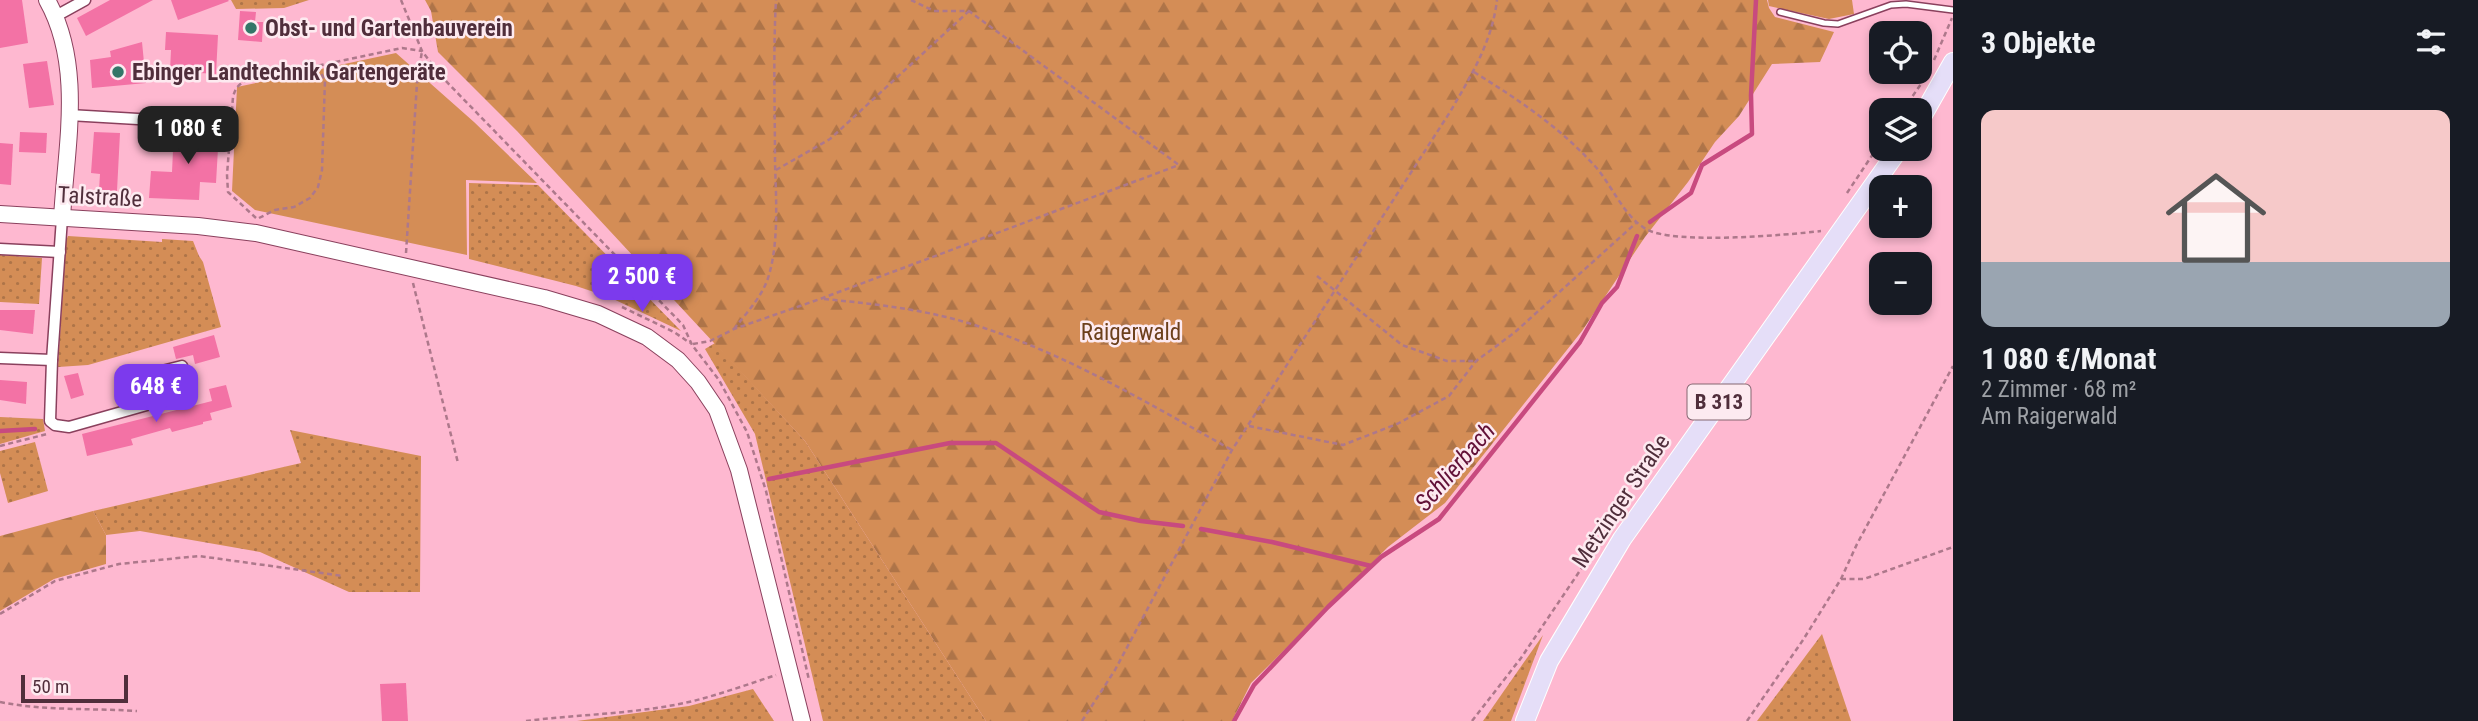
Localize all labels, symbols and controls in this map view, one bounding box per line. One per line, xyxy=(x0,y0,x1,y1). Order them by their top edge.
place label: Obst- und Gartenbauverein xyxy=(265,15,513,42)
marker: Obst- und Gartenbauverein xyxy=(243,20,259,36)
map controls xyxy=(1869,21,1932,315)
button: locate xyxy=(1869,21,1932,84)
icon: filters xyxy=(2412,23,2450,61)
text: 3 Objekte xyxy=(1981,25,2096,60)
place label: Ebinger Landtechnik Gartengeräte xyxy=(132,59,446,86)
marker: Ebinger Landtechnik Gartengeräte xyxy=(110,64,126,80)
button: layers xyxy=(1869,98,1932,161)
pin: 1 080 € xyxy=(123,106,253,166)
text: 1 080 € xyxy=(154,115,222,142)
icon: home xyxy=(2153,155,2279,281)
button: + xyxy=(1869,175,1932,238)
street label: Talstraße xyxy=(57,181,143,213)
button: − xyxy=(1869,252,1932,315)
pin: 2 500 € xyxy=(577,254,707,314)
text: 2 500 € xyxy=(608,263,676,290)
park label: Raigerwald xyxy=(1081,319,1181,346)
text: 1 080 €/Monat xyxy=(1981,341,2156,376)
pin: 648 € xyxy=(107,364,205,424)
text: 648 € xyxy=(130,373,182,400)
text: 2 Zimmer · 68 m² xyxy=(1981,376,2136,403)
road number: B 313 xyxy=(1688,384,1750,420)
text: Am Raigerwald xyxy=(1981,403,2117,430)
water label: Schlierbach xyxy=(1409,417,1501,517)
street label: Metzinger Straße xyxy=(1566,429,1676,573)
scale bar xyxy=(21,672,128,704)
text: 50 m xyxy=(32,675,69,698)

